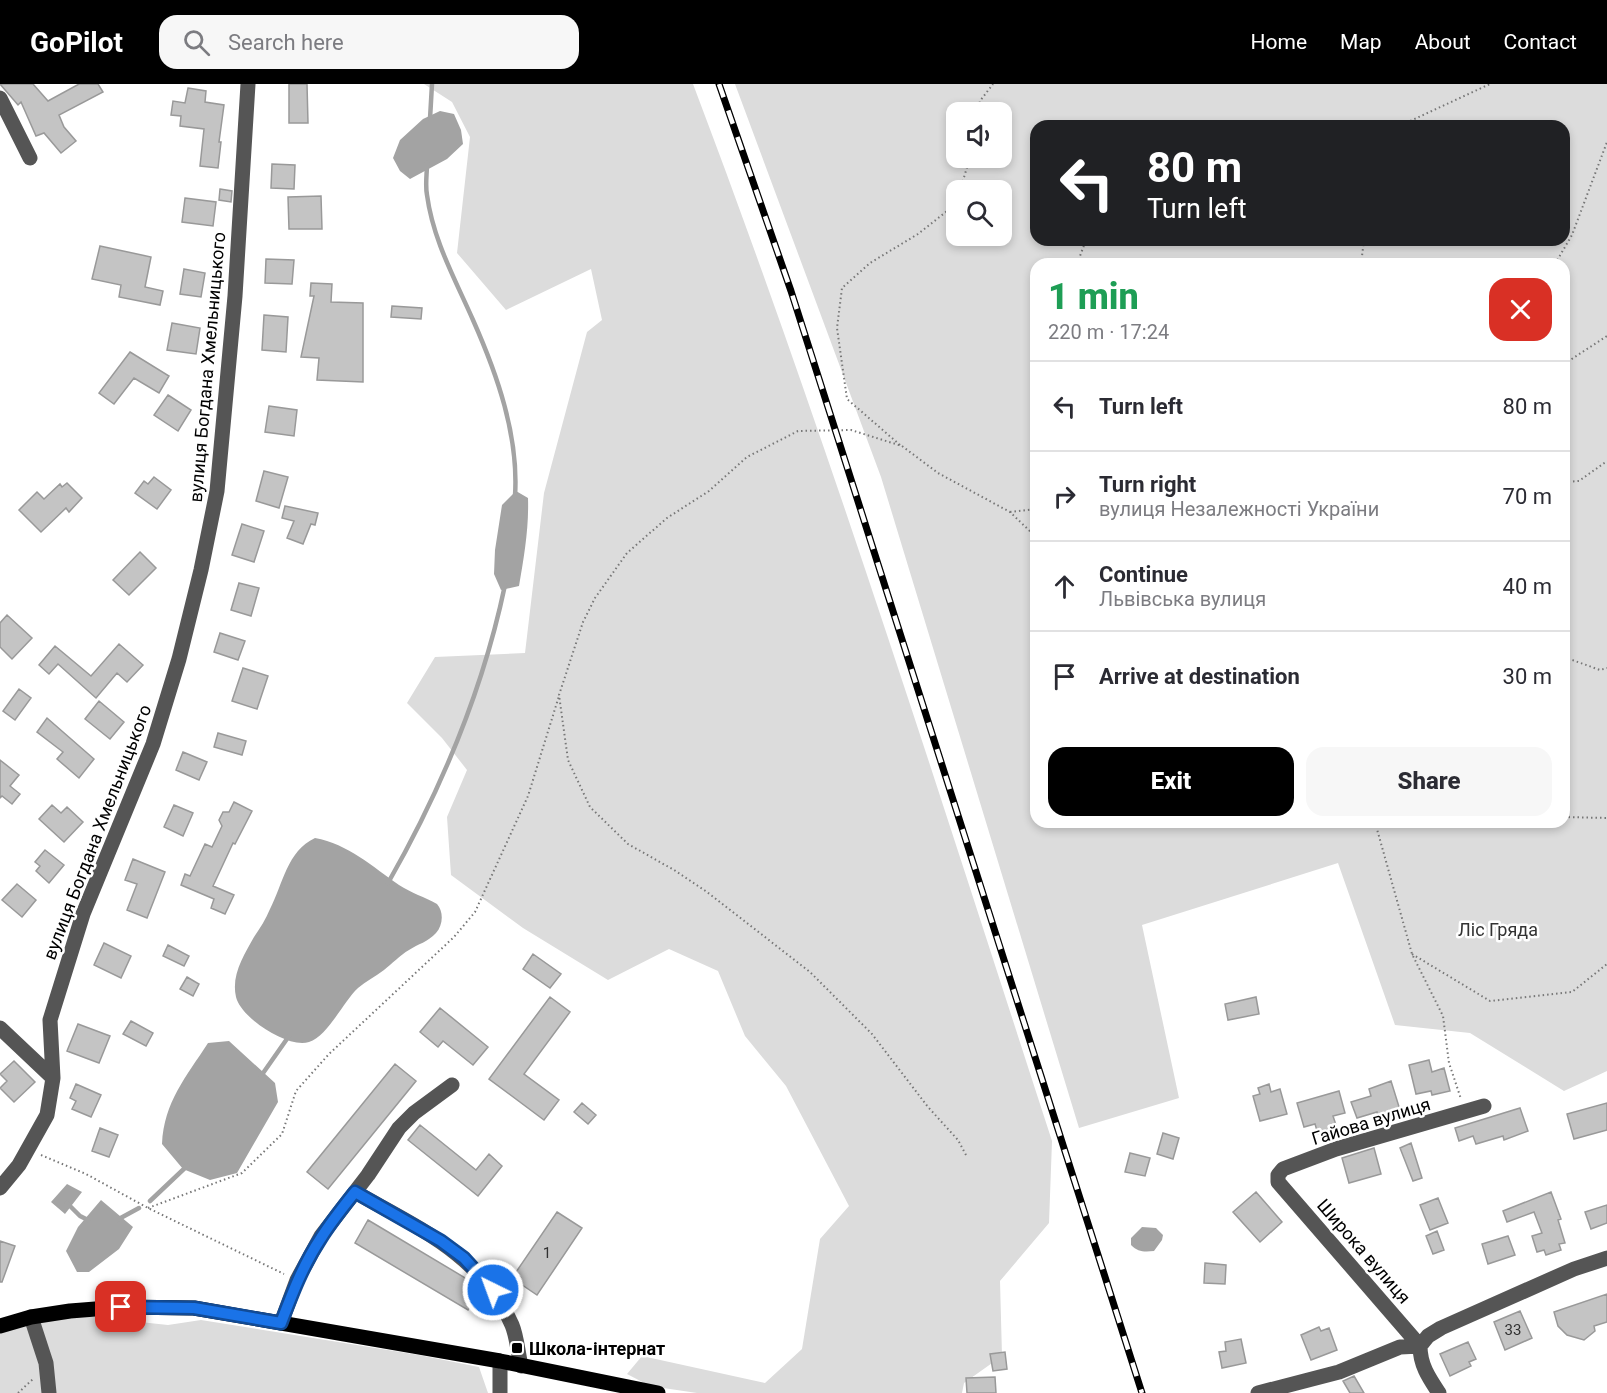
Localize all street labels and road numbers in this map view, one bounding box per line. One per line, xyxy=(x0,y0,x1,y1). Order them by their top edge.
street label: вулиця Богдана Хмельницького xyxy=(185,231,229,503)
street label: вулиця Богдана Хмельницького xyxy=(39,702,155,962)
street label: Гайова вулиця xyxy=(1309,1093,1433,1149)
street label: Широка вулиця xyxy=(1313,1194,1415,1308)

